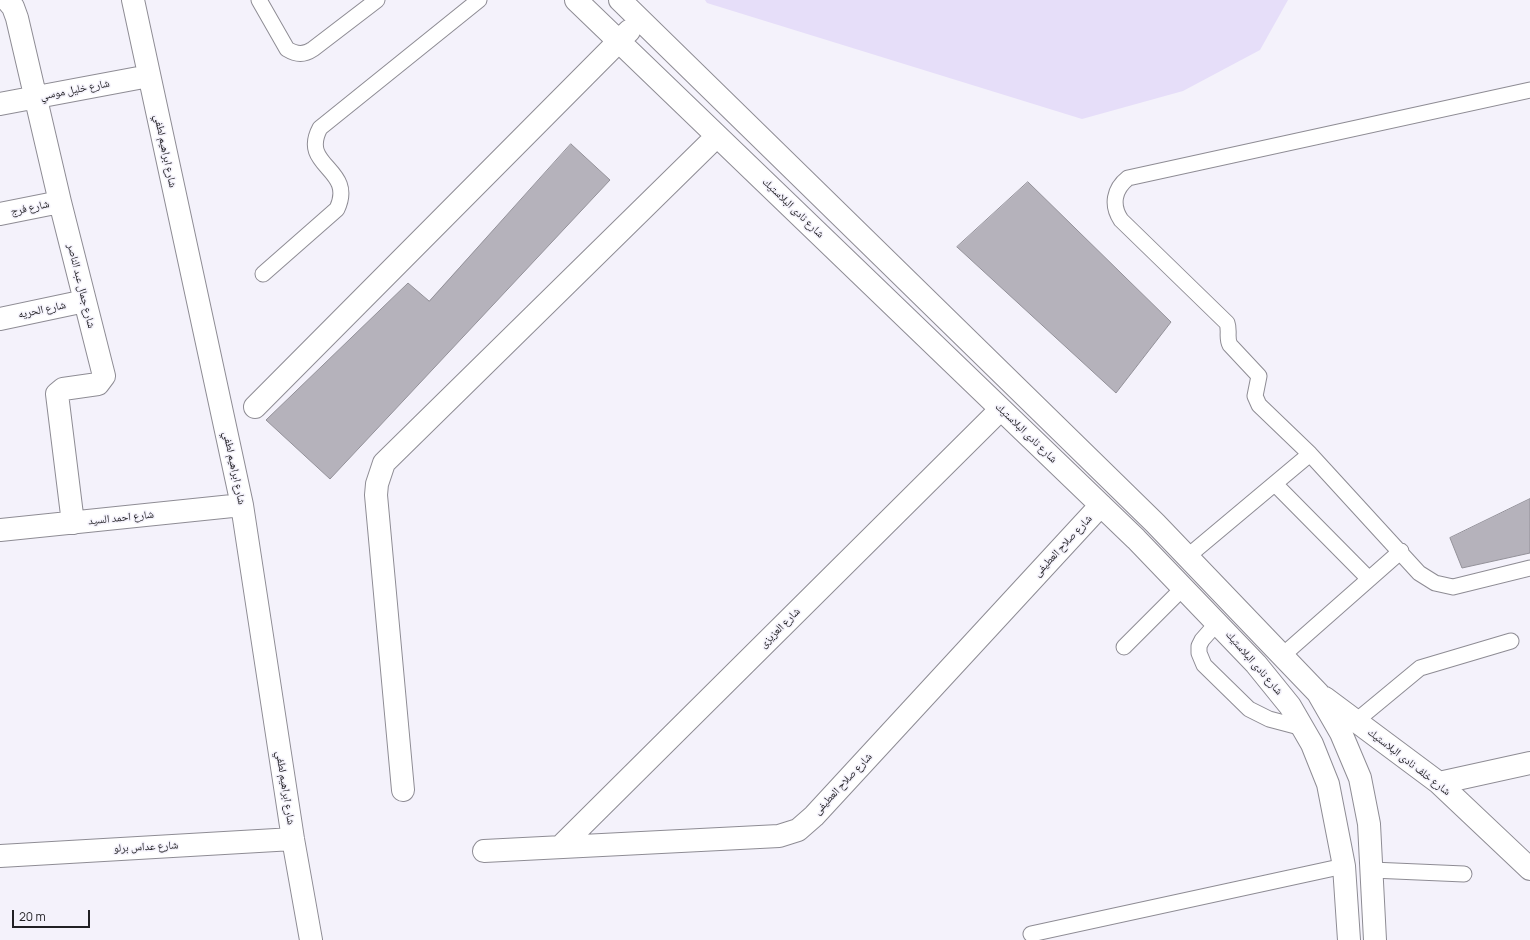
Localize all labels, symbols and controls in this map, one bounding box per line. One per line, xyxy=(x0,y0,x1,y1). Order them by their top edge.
street label: شارع خليل موسي xyxy=(39,77,111,103)
street label: شارع ابراهيم لطفي xyxy=(151,113,179,189)
street label: شارع نادى البلاستيك xyxy=(759,175,827,241)
street label: شارع فرج xyxy=(9,197,51,219)
street label: شارع جمال عبد الناصر xyxy=(64,242,98,330)
street label: شارع الحريه xyxy=(17,298,67,322)
street label: شارع نادى البلاستيك xyxy=(992,400,1060,466)
street label: شارع ابراهيم لطفي xyxy=(220,430,248,506)
street label: شارع احمد السيد xyxy=(87,508,155,528)
street label: شارع صلاح العطيفى xyxy=(1031,512,1095,580)
street label: شارع العزيزى xyxy=(757,605,803,651)
street label: شارع نادى البلاستيك xyxy=(1223,628,1285,698)
street label: شارع خلف نادى البلاستيك xyxy=(1365,726,1453,798)
street label: شارع ابراهيم لطفي xyxy=(273,750,297,826)
street label: شارع صلاح العطيفى xyxy=(811,750,875,818)
street label: شارع عداس برلو xyxy=(113,839,179,855)
scale bar xyxy=(14,902,92,928)
text: 20 m xyxy=(19,908,46,925)

